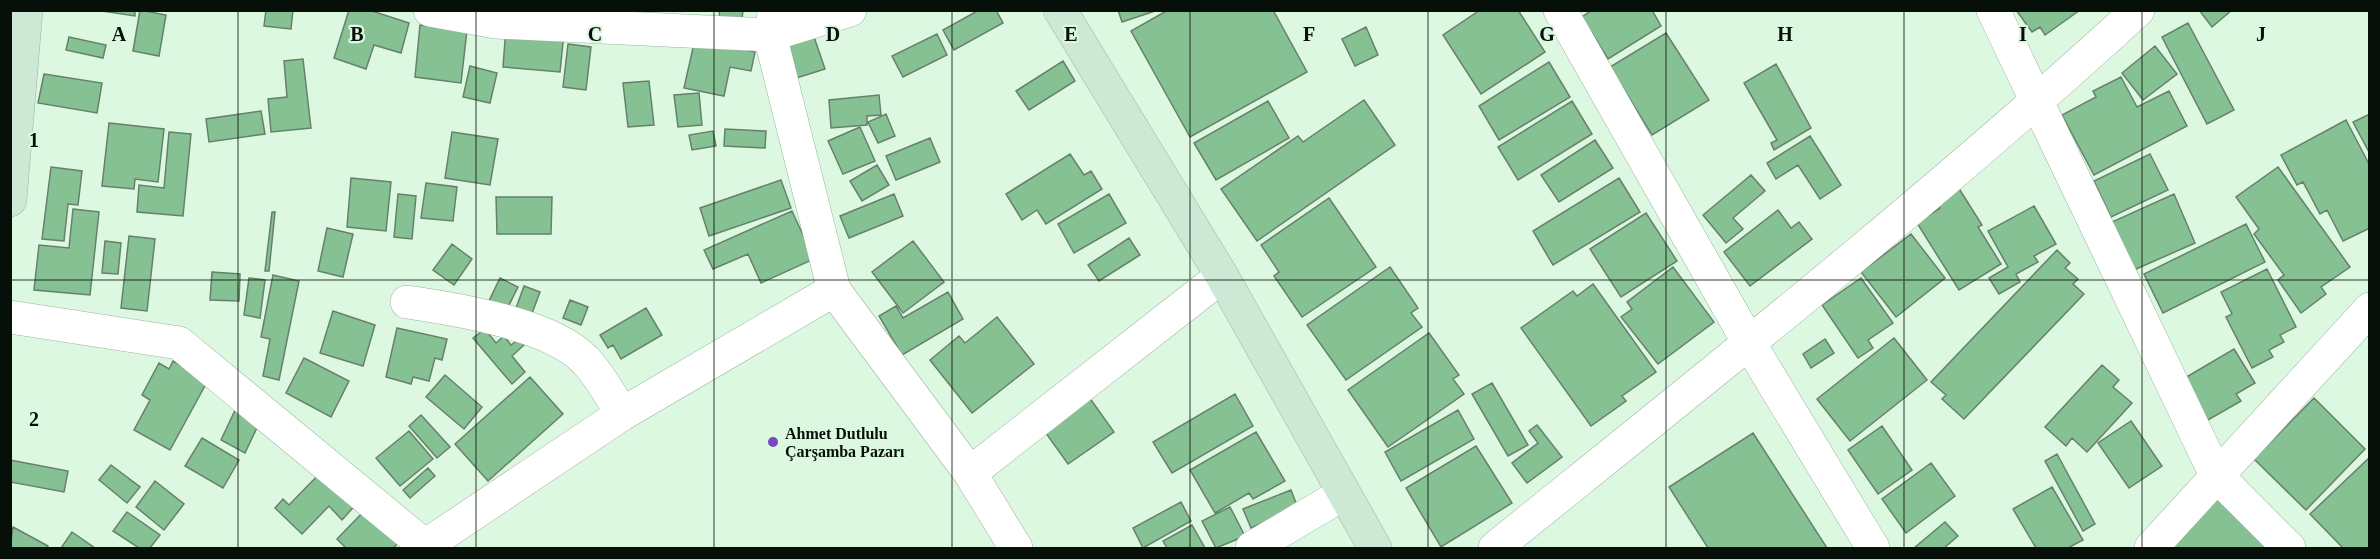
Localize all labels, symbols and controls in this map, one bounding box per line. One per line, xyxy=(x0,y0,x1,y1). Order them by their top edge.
text: A xyxy=(112,23,127,45)
text: B xyxy=(350,23,364,45)
text: C xyxy=(588,23,602,45)
text: D xyxy=(826,23,840,45)
text: E xyxy=(1064,23,1078,45)
text: F xyxy=(1303,23,1315,45)
text: G xyxy=(1539,23,1555,45)
text: H xyxy=(1777,23,1793,45)
text: I xyxy=(2019,23,2027,45)
text: J xyxy=(2256,23,2266,45)
text: 1 xyxy=(29,129,39,151)
text: 2 xyxy=(29,408,39,430)
place label: Ahmet Dutlulu Çarşamba Pazarı xyxy=(785,425,905,461)
marker: Ahmet Dutlulu Çarşamba Pazarı xyxy=(766,435,780,449)

